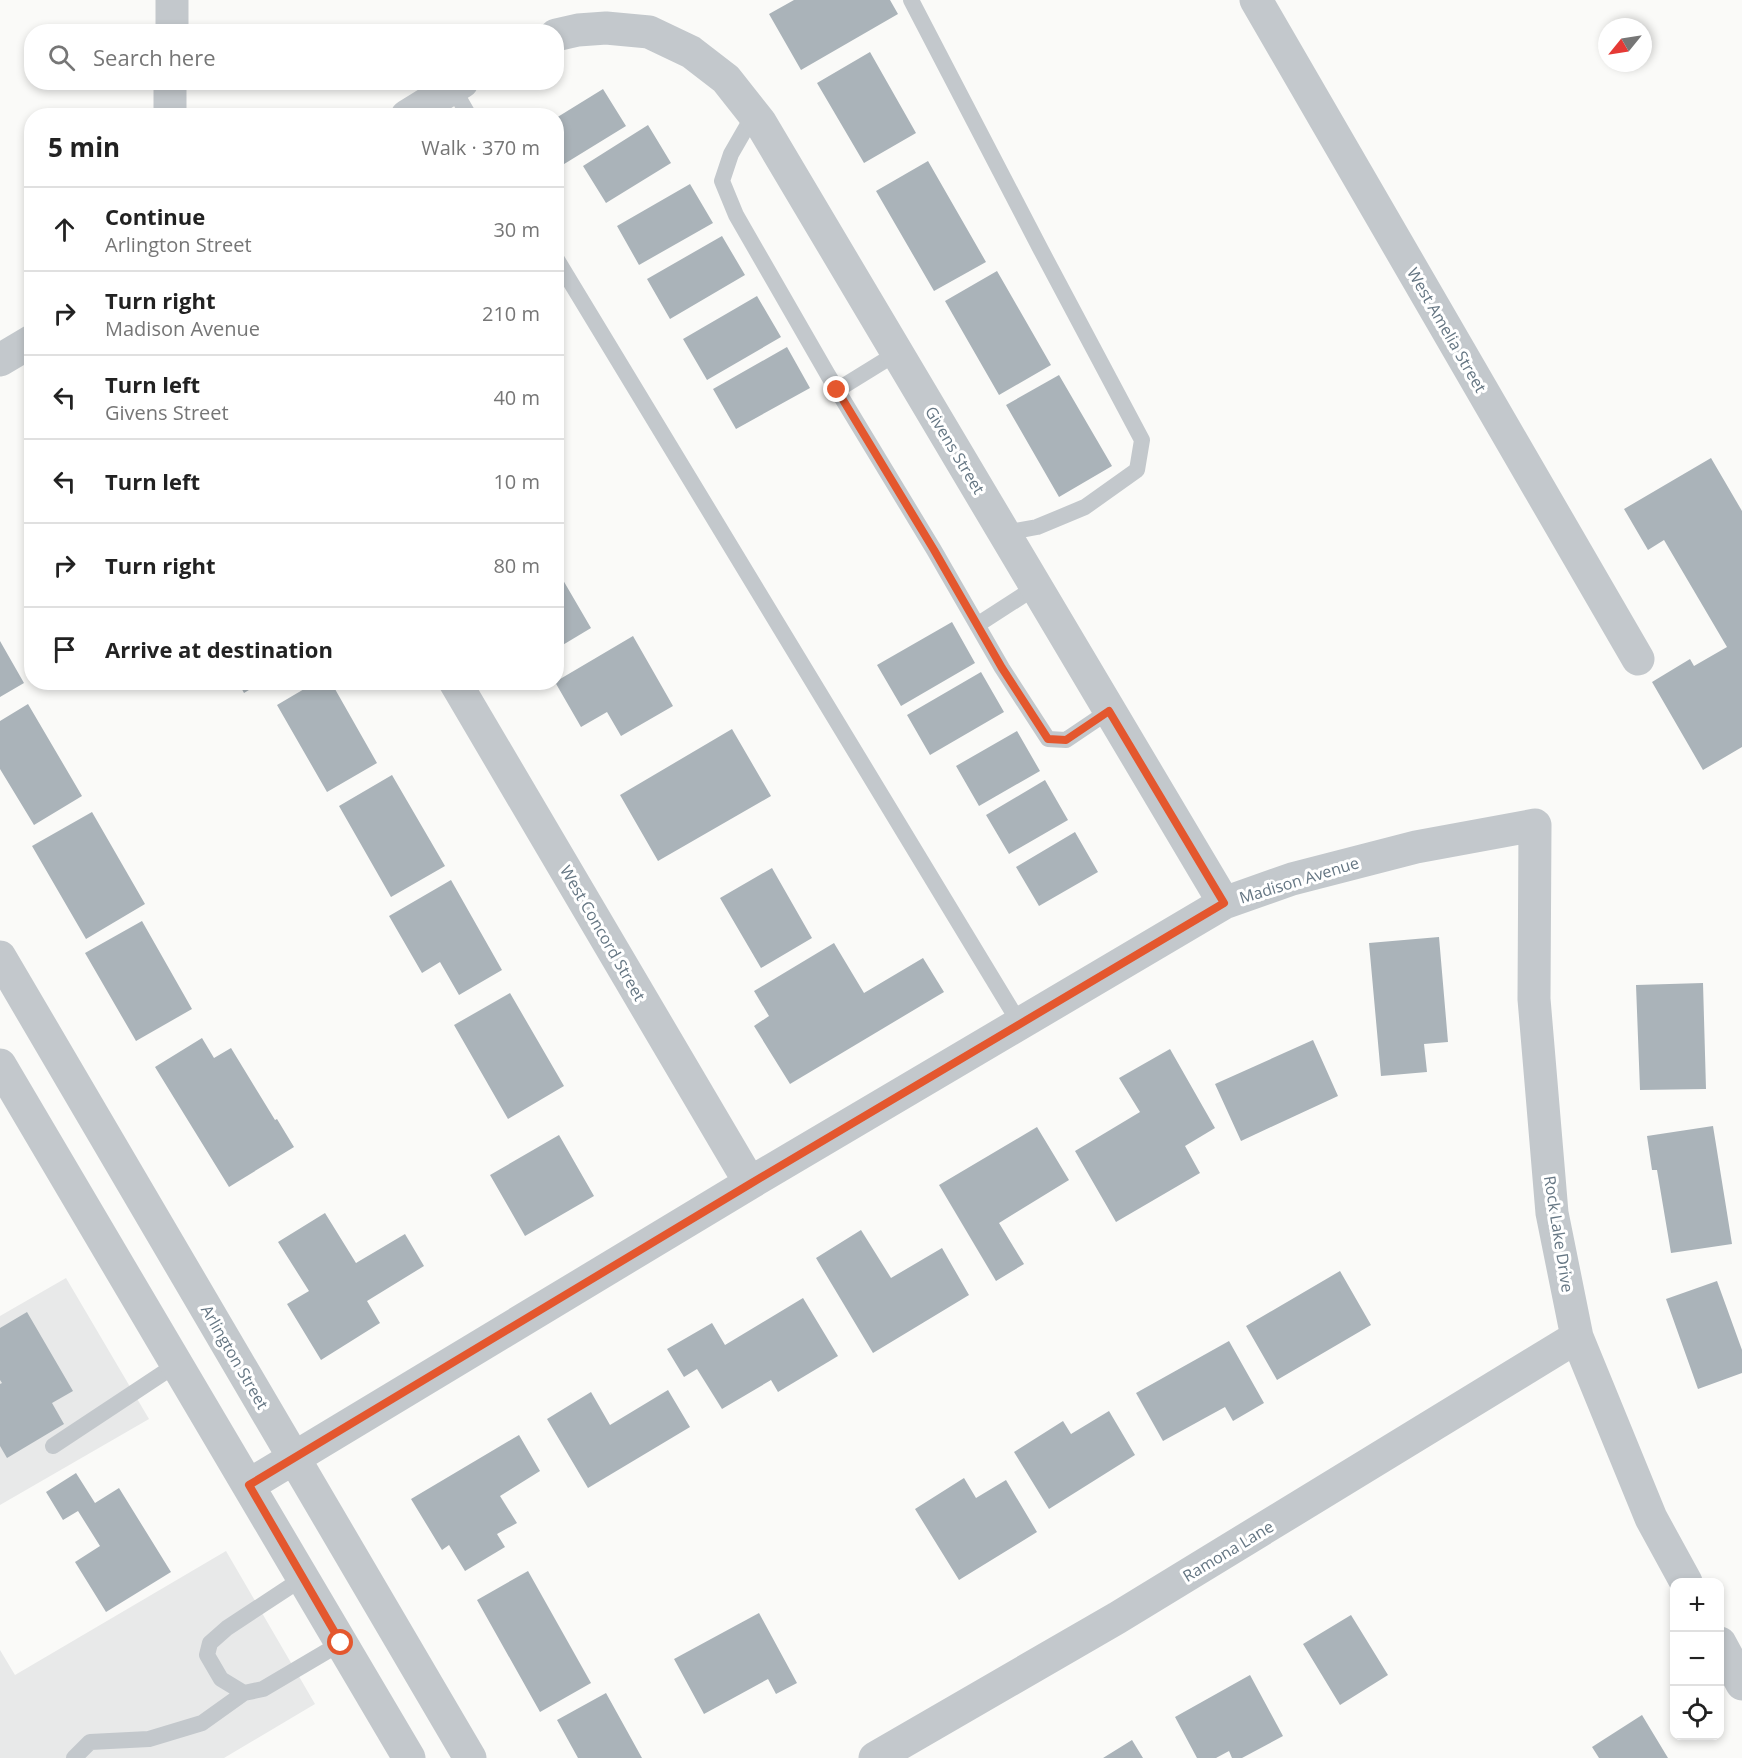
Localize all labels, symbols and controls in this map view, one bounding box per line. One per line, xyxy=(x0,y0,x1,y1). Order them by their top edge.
north arrow xyxy=(1598,18,1652,72)
search box xyxy=(24,24,564,90)
icon: search xyxy=(45,41,78,74)
text: Search here xyxy=(93,42,216,72)
text: 5 min xyxy=(48,129,120,165)
text: Walk · 370 m xyxy=(421,134,540,161)
text: Continue xyxy=(105,201,205,231)
icon: ahead xyxy=(48,213,81,246)
text: 30 m xyxy=(493,216,540,243)
text: Arlington Street xyxy=(105,231,252,258)
street label: West Amelia Street xyxy=(1402,263,1492,397)
text: Turn right xyxy=(105,285,216,315)
icon: right xyxy=(48,297,81,330)
text: 210 m xyxy=(482,300,540,327)
text: Madison Avenue xyxy=(105,315,260,342)
text: Turn left xyxy=(105,369,200,399)
route end xyxy=(823,376,849,402)
icon: left xyxy=(48,381,81,414)
text: 40 m xyxy=(493,384,540,411)
text: Givens Street xyxy=(105,399,229,426)
street label: Givens Street xyxy=(920,402,990,498)
icon: left xyxy=(48,465,81,498)
text: Turn left xyxy=(105,466,200,496)
text: 10 m xyxy=(493,468,540,495)
icon: right xyxy=(48,549,81,582)
text: Turn right xyxy=(105,550,216,580)
text: 80 m xyxy=(493,552,540,579)
icon: arrive xyxy=(48,633,81,666)
text: Arrive at destination xyxy=(105,634,333,664)
street label: Madison Avenue xyxy=(1236,851,1362,909)
street label: West Concord Street xyxy=(555,861,651,1005)
street label: Rock Lake Drive xyxy=(1539,1174,1579,1294)
street label: Arlington Street xyxy=(196,1301,274,1414)
street label: Ramona Lane xyxy=(1179,1515,1277,1587)
map controls xyxy=(1670,1578,1724,1740)
button: + xyxy=(1670,1578,1724,1632)
route start xyxy=(327,1629,353,1655)
button: − xyxy=(1670,1632,1724,1686)
button: locate xyxy=(1670,1686,1724,1740)

